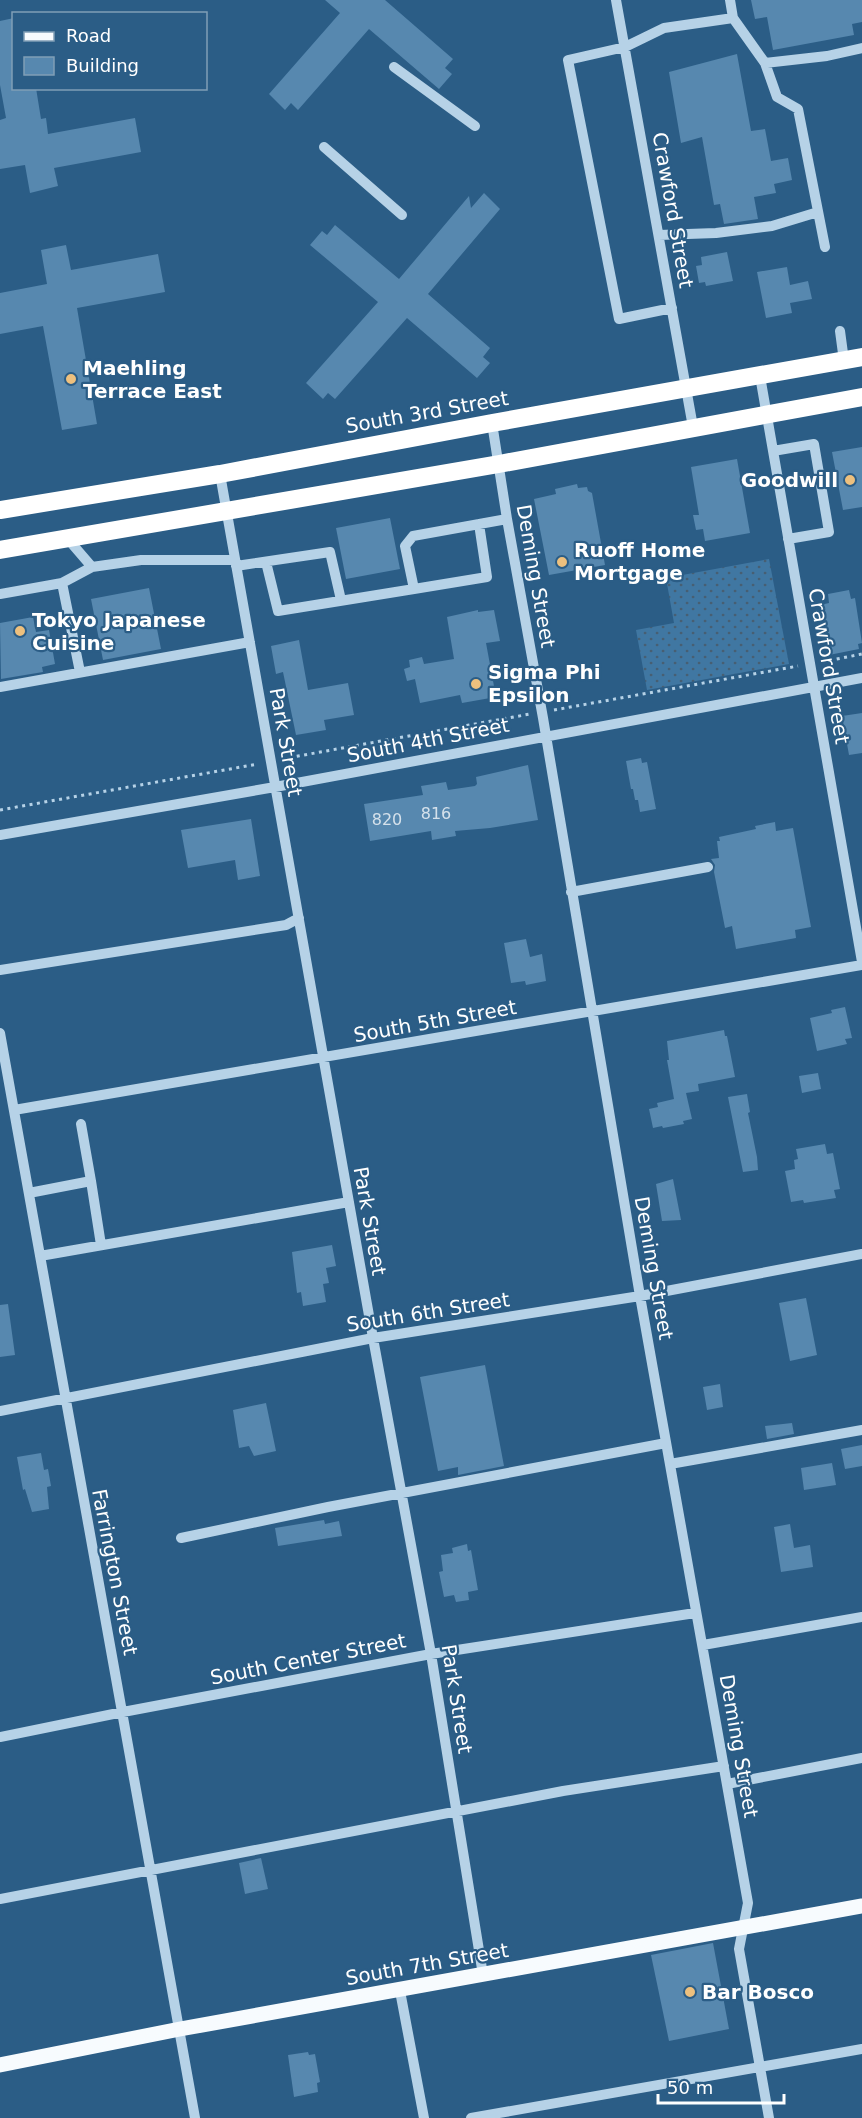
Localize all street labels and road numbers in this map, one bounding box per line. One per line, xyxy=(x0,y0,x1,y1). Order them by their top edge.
street label: Crawford Street xyxy=(647,130,699,290)
street label: South 3rd Street xyxy=(344,386,510,438)
street label: Deming Street xyxy=(512,502,560,650)
street label: Crawford Street xyxy=(803,586,855,746)
street label: Park Street xyxy=(265,686,307,799)
street label: South 4th Street xyxy=(345,712,511,768)
street label: South 5th Street xyxy=(352,995,518,1047)
street label: Park Street xyxy=(349,1165,391,1278)
street label: Deming Street xyxy=(630,1194,678,1342)
street label: South 6th Street xyxy=(345,1287,511,1337)
street label: Farrington Street xyxy=(87,1487,143,1657)
street label: South Center Street xyxy=(208,1628,408,1690)
street label: Park Street xyxy=(437,1643,478,1756)
street label: Deming Street xyxy=(715,1672,763,1820)
street label: South 7th Street xyxy=(344,1938,510,1990)

